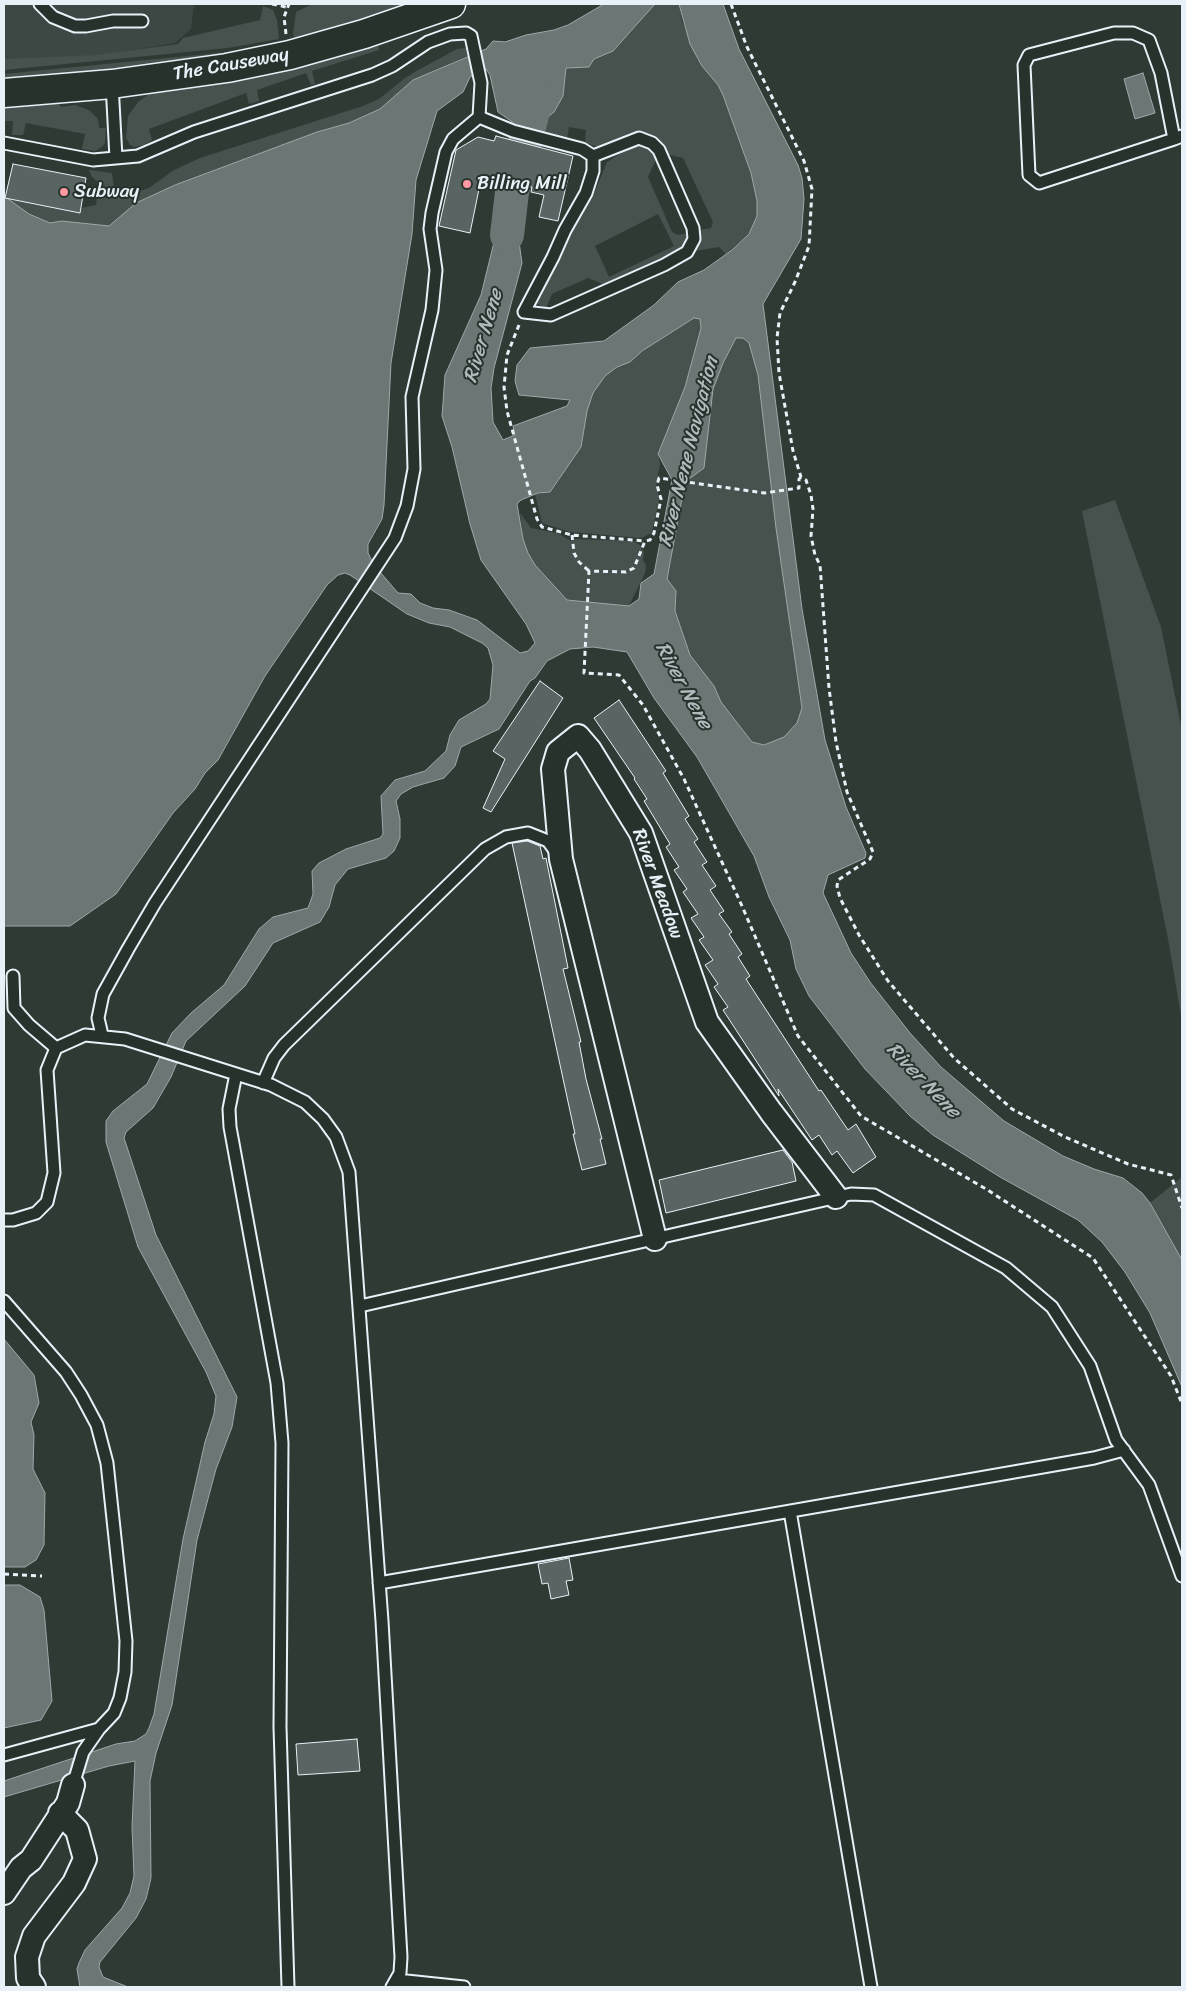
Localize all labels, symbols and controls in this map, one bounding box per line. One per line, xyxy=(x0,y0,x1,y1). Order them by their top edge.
street label: The Causeway xyxy=(171,44,291,86)
place label: Billing Mill xyxy=(477,173,567,195)
marker: Billing Mill xyxy=(461,178,473,190)
place label: Subway xyxy=(74,181,139,203)
marker: Subway xyxy=(58,186,70,198)
water label: River Nene xyxy=(459,287,509,385)
water label: River Nene Navigation xyxy=(654,355,724,549)
water label: River Nene xyxy=(649,638,717,734)
street label: River Meadow xyxy=(627,826,687,942)
water label: River Nene xyxy=(881,1038,965,1124)

